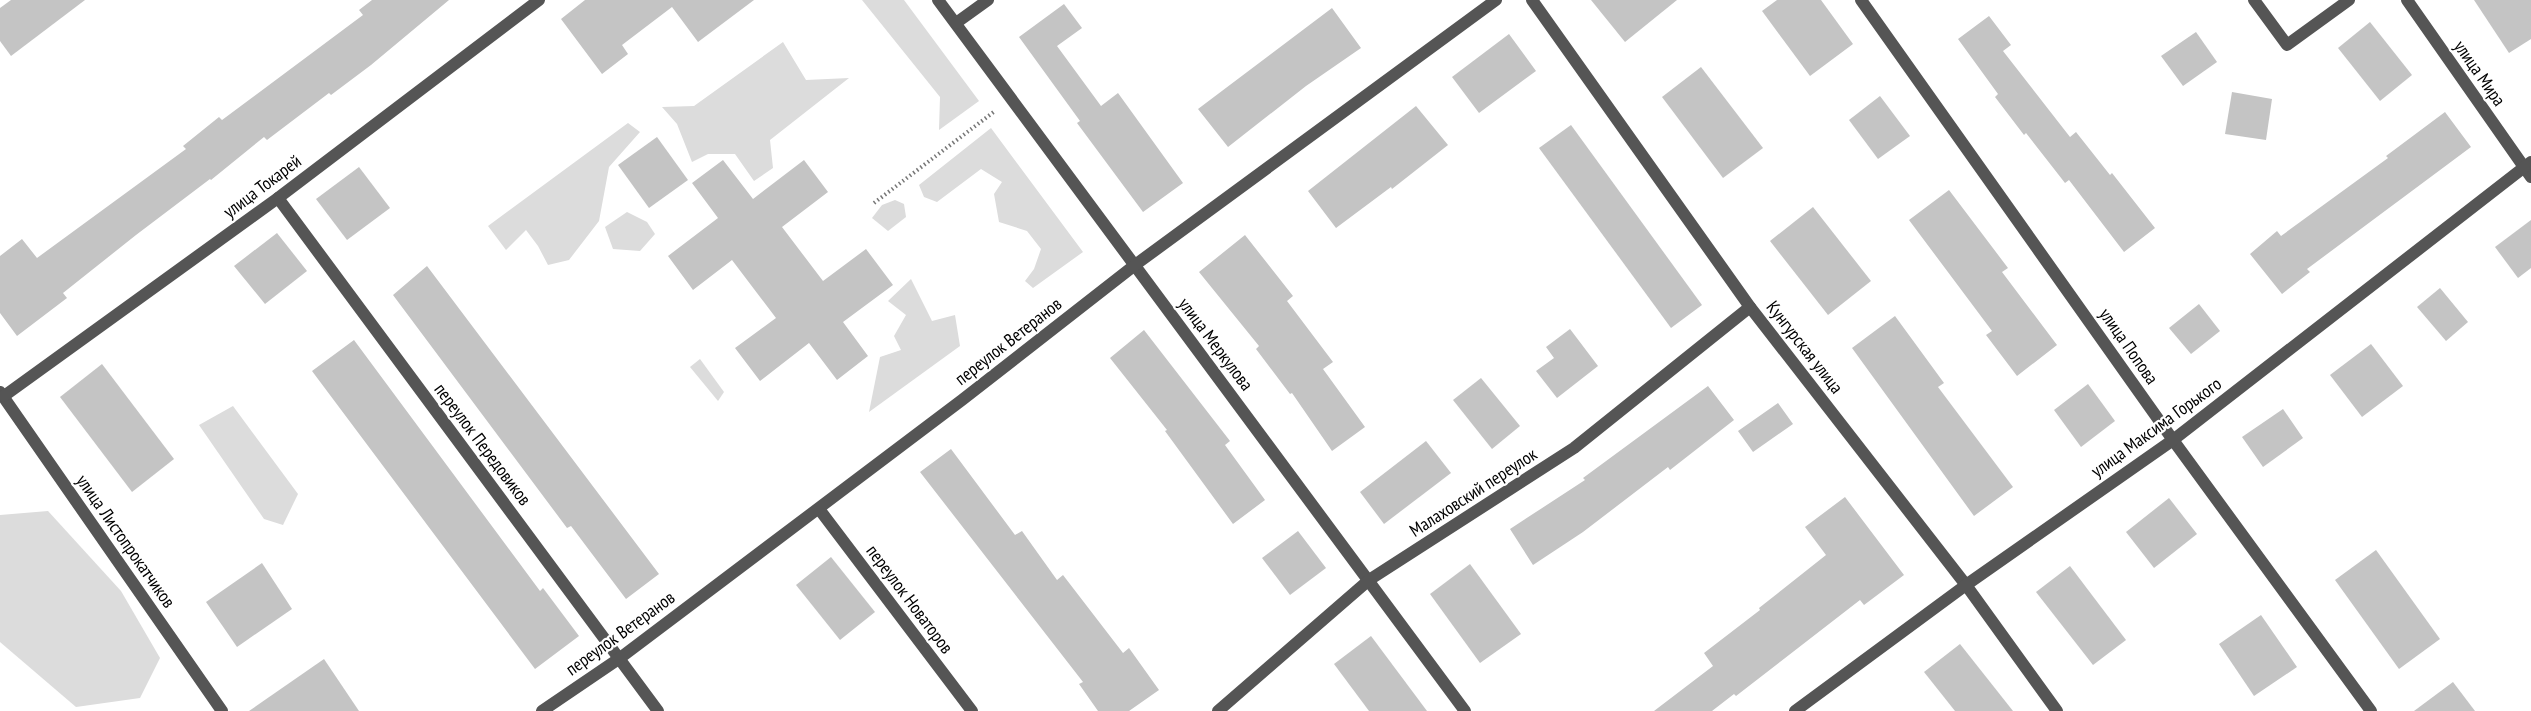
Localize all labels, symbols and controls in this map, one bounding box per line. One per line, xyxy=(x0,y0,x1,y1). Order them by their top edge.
street label: улица Мира xyxy=(2449,36,2511,110)
street label: улица Токарей xyxy=(219,149,305,223)
street label: переулок Ветеранов xyxy=(950,292,1066,390)
street label: улица Меркулова xyxy=(1174,293,1258,395)
street label: Кунгурская улица xyxy=(1762,296,1848,398)
street label: улица Попова xyxy=(2094,303,2164,389)
street label: улица Максима Горького xyxy=(2086,372,2226,482)
street label: переулок Передовиков xyxy=(430,378,536,510)
street label: Малаховский переулок xyxy=(1405,442,1541,542)
street label: улица Листопрокатчиков xyxy=(71,470,181,612)
street label: переулок Новаторов xyxy=(861,540,959,658)
street label: переулок Ветеранов xyxy=(561,586,679,680)

